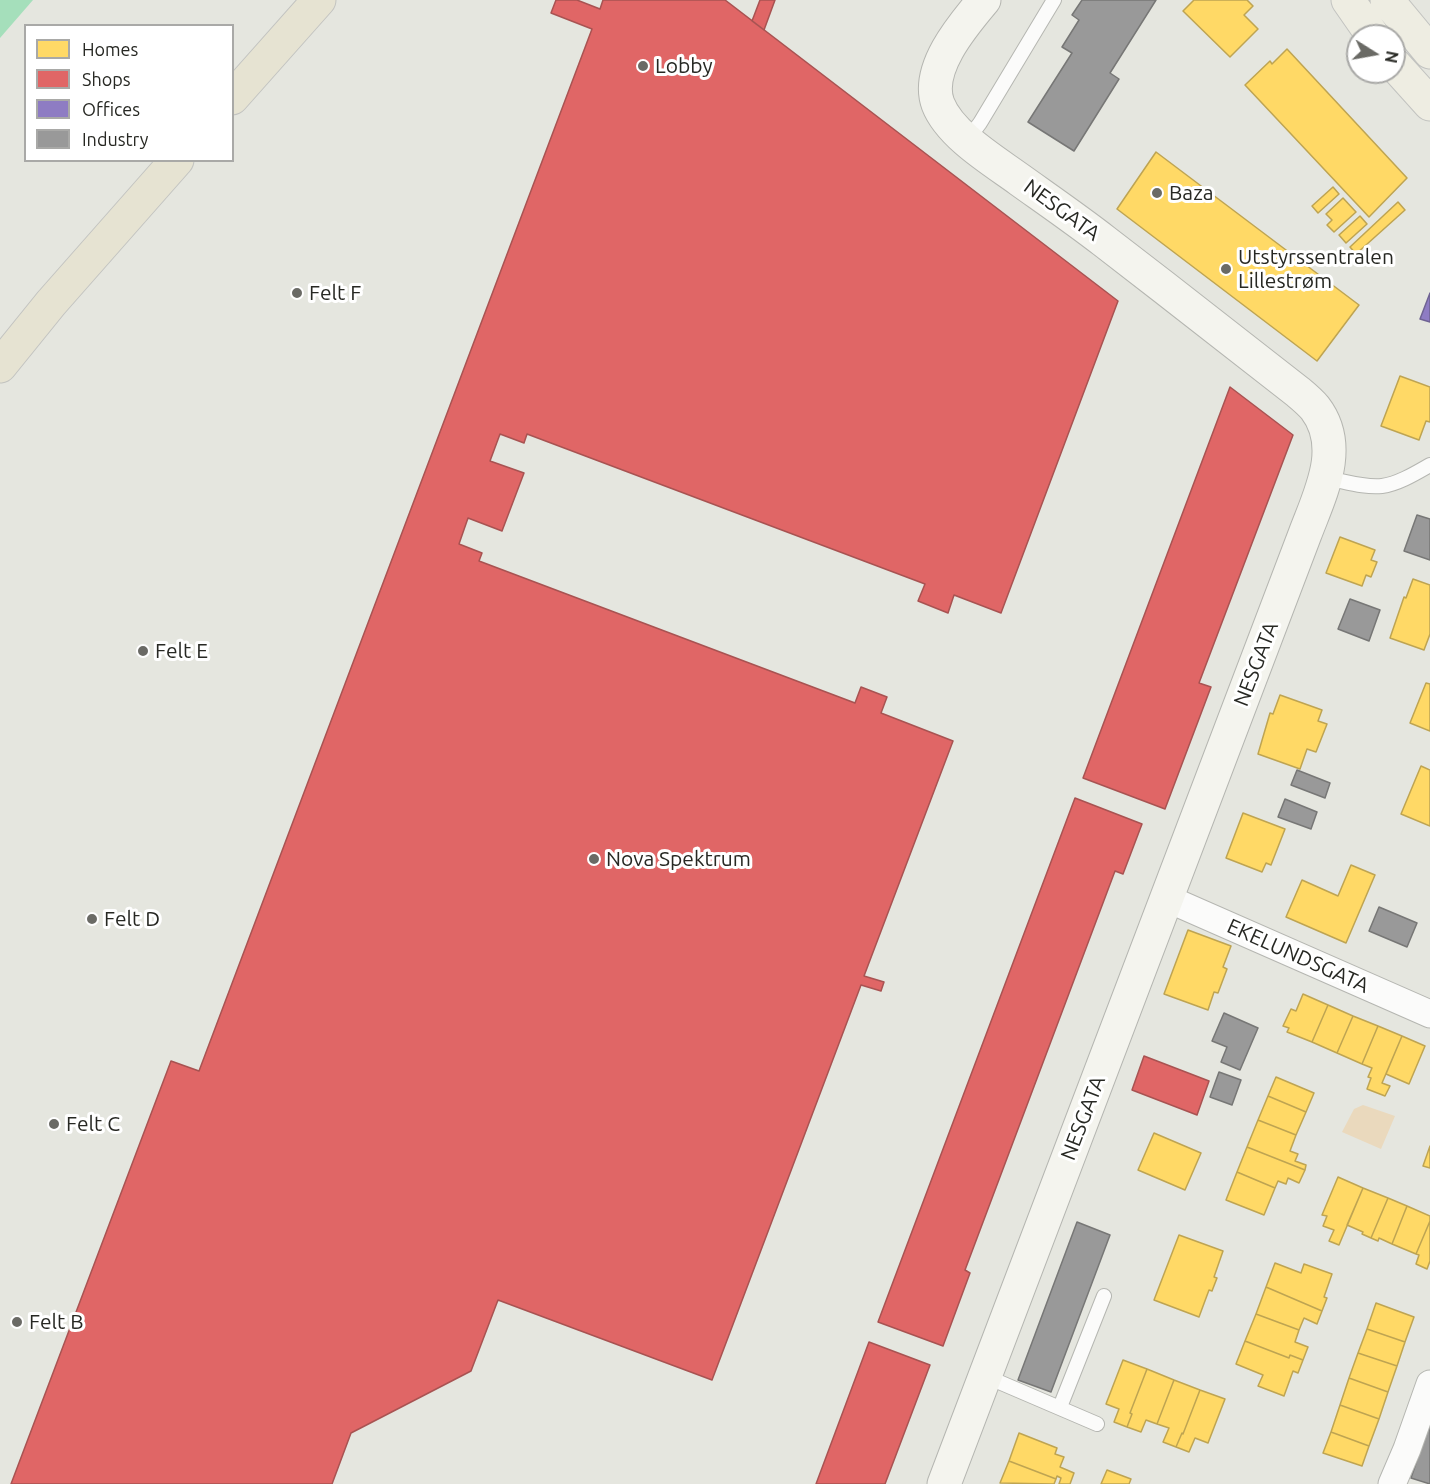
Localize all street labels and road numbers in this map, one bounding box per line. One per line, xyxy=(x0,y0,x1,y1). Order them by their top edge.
street label: NESGATA xyxy=(1019,174,1105,246)
street label: NESGATA xyxy=(1228,618,1284,710)
street label: EKELUNDSGATA xyxy=(1223,913,1373,999)
street label: NESGATA xyxy=(1055,1072,1111,1164)

